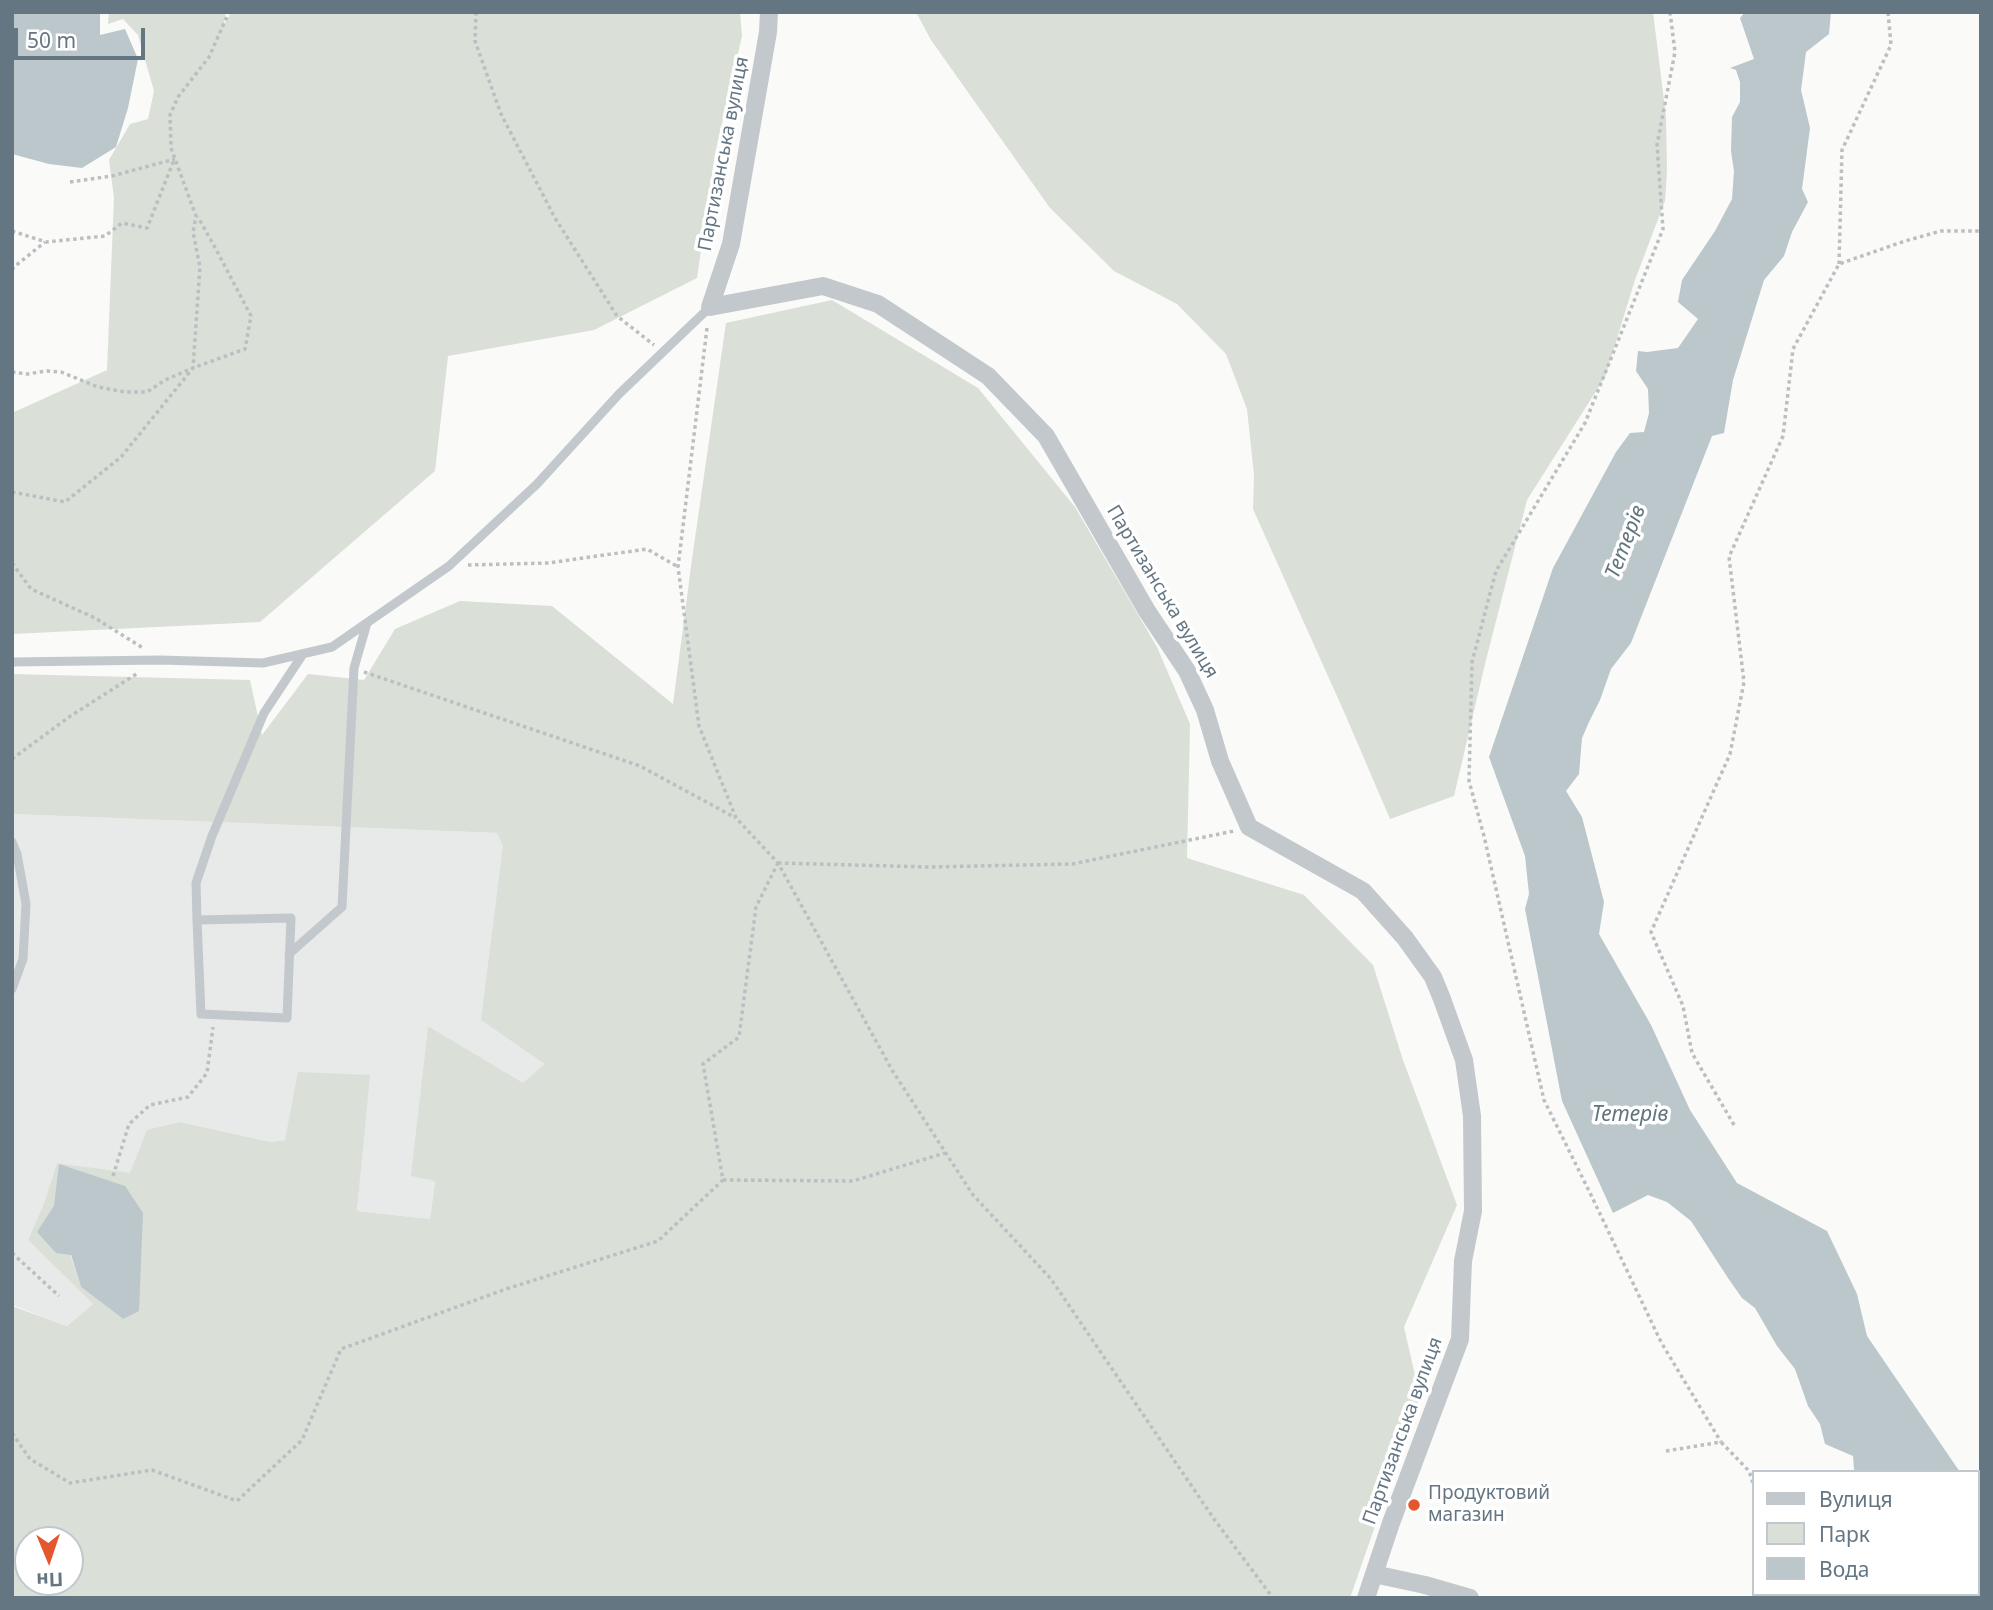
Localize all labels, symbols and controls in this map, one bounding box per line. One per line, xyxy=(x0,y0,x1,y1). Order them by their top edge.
scale bar xyxy=(18,14,149,58)
text: 50 m xyxy=(27,26,76,54)
street label: Партизанська вулиця xyxy=(694,55,754,253)
street label: Партизанська вулиця xyxy=(1101,501,1223,683)
water label: Тетерів xyxy=(1601,502,1651,582)
water label: Тетерів xyxy=(1592,1102,1668,1128)
street label: Партизанська вулиця xyxy=(1358,1334,1448,1528)
legend xyxy=(1752,1470,1979,1596)
place label: Продуктовий магазин xyxy=(1428,1483,1550,1527)
text: Вулиця xyxy=(1819,1485,1893,1513)
marker: Продуктовий магазин xyxy=(1406,1497,1422,1513)
text: Парк xyxy=(1819,1520,1870,1548)
north arrow xyxy=(14,1526,84,1596)
text: Вода xyxy=(1819,1555,1869,1583)
text: Пн xyxy=(36,1567,64,1593)

